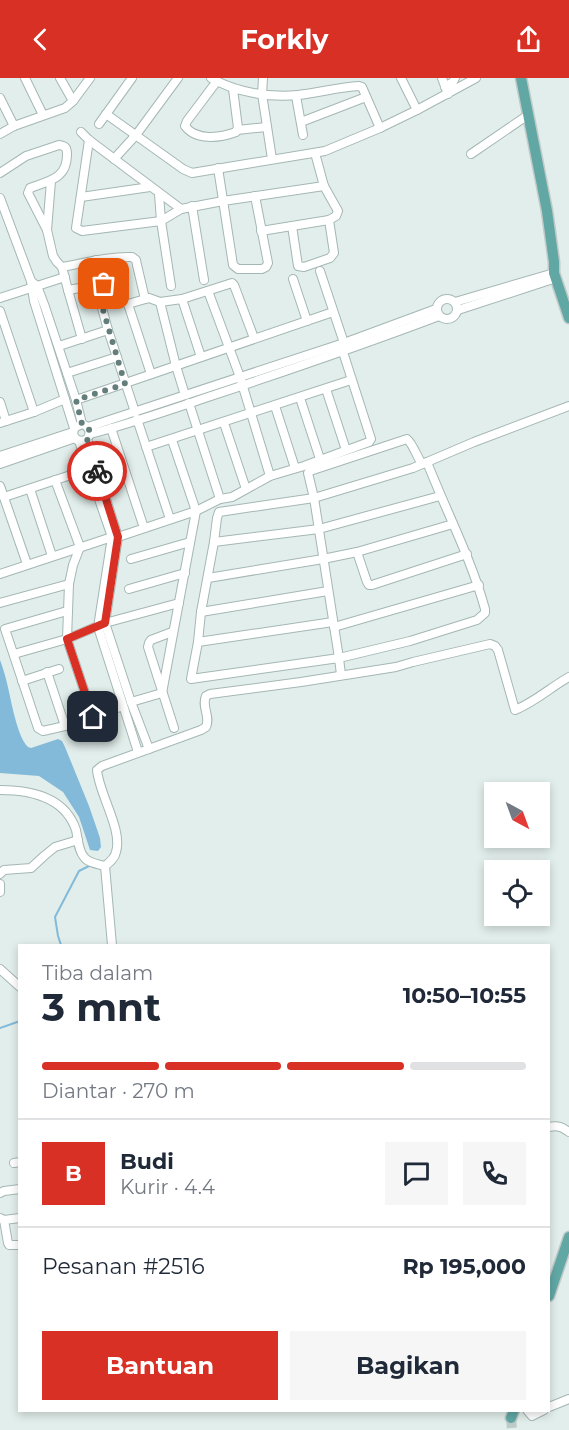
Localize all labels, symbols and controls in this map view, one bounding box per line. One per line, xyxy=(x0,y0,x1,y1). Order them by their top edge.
icon: back xyxy=(24,23,57,56)
text: Forkly xyxy=(240,23,329,56)
icon: share xyxy=(512,23,545,56)
pin xyxy=(78,258,129,309)
icon: bag xyxy=(87,267,120,300)
courier xyxy=(67,441,127,501)
icon: bike xyxy=(81,455,114,488)
pin xyxy=(67,691,118,742)
icon: home xyxy=(76,700,109,733)
north arrow xyxy=(484,782,550,848)
map controls xyxy=(484,782,550,926)
button: locate xyxy=(484,860,550,926)
text: Tiba dalam xyxy=(42,961,153,985)
text: 10:50–10:55 xyxy=(403,982,526,1009)
text: 3 mnt xyxy=(42,983,161,1031)
text: Diantar · 270 m xyxy=(42,1079,195,1103)
button: chat xyxy=(385,1142,448,1205)
button: phone xyxy=(463,1142,526,1205)
text: Budi xyxy=(120,1148,174,1175)
text: B xyxy=(65,1160,82,1187)
text: Kurir · 4.4 xyxy=(120,1175,215,1199)
text: Pesanan #2516 xyxy=(42,1253,205,1280)
text: Rp 195,000 xyxy=(402,1253,526,1280)
button: Bantuan xyxy=(42,1331,278,1400)
button: Bagikan xyxy=(290,1331,526,1400)

